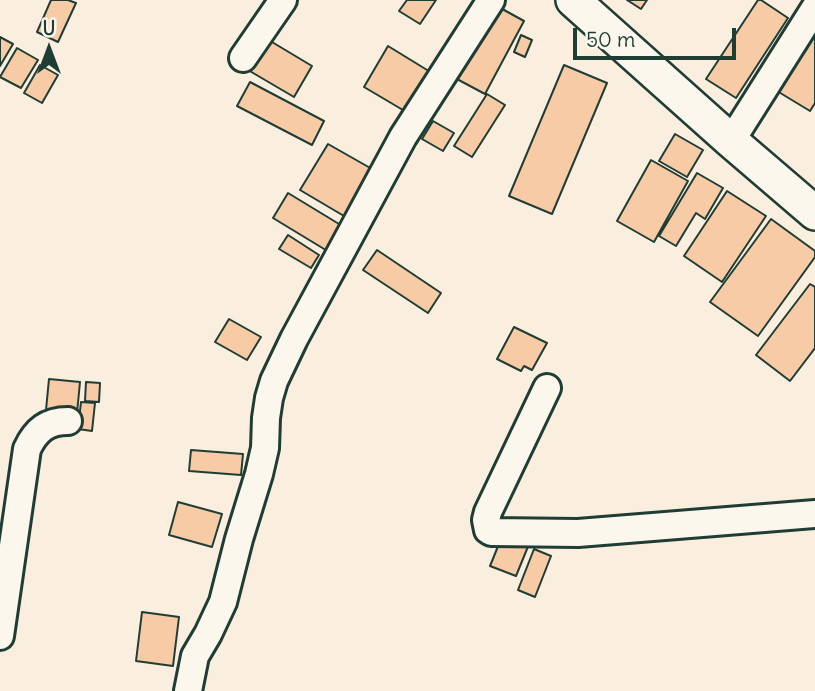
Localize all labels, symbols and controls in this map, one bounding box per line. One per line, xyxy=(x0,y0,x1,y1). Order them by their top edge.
north arrow xyxy=(14,14,84,84)
scale bar xyxy=(577,14,740,58)
text: U xyxy=(43,16,55,40)
text: 50 m xyxy=(586,26,635,53)

